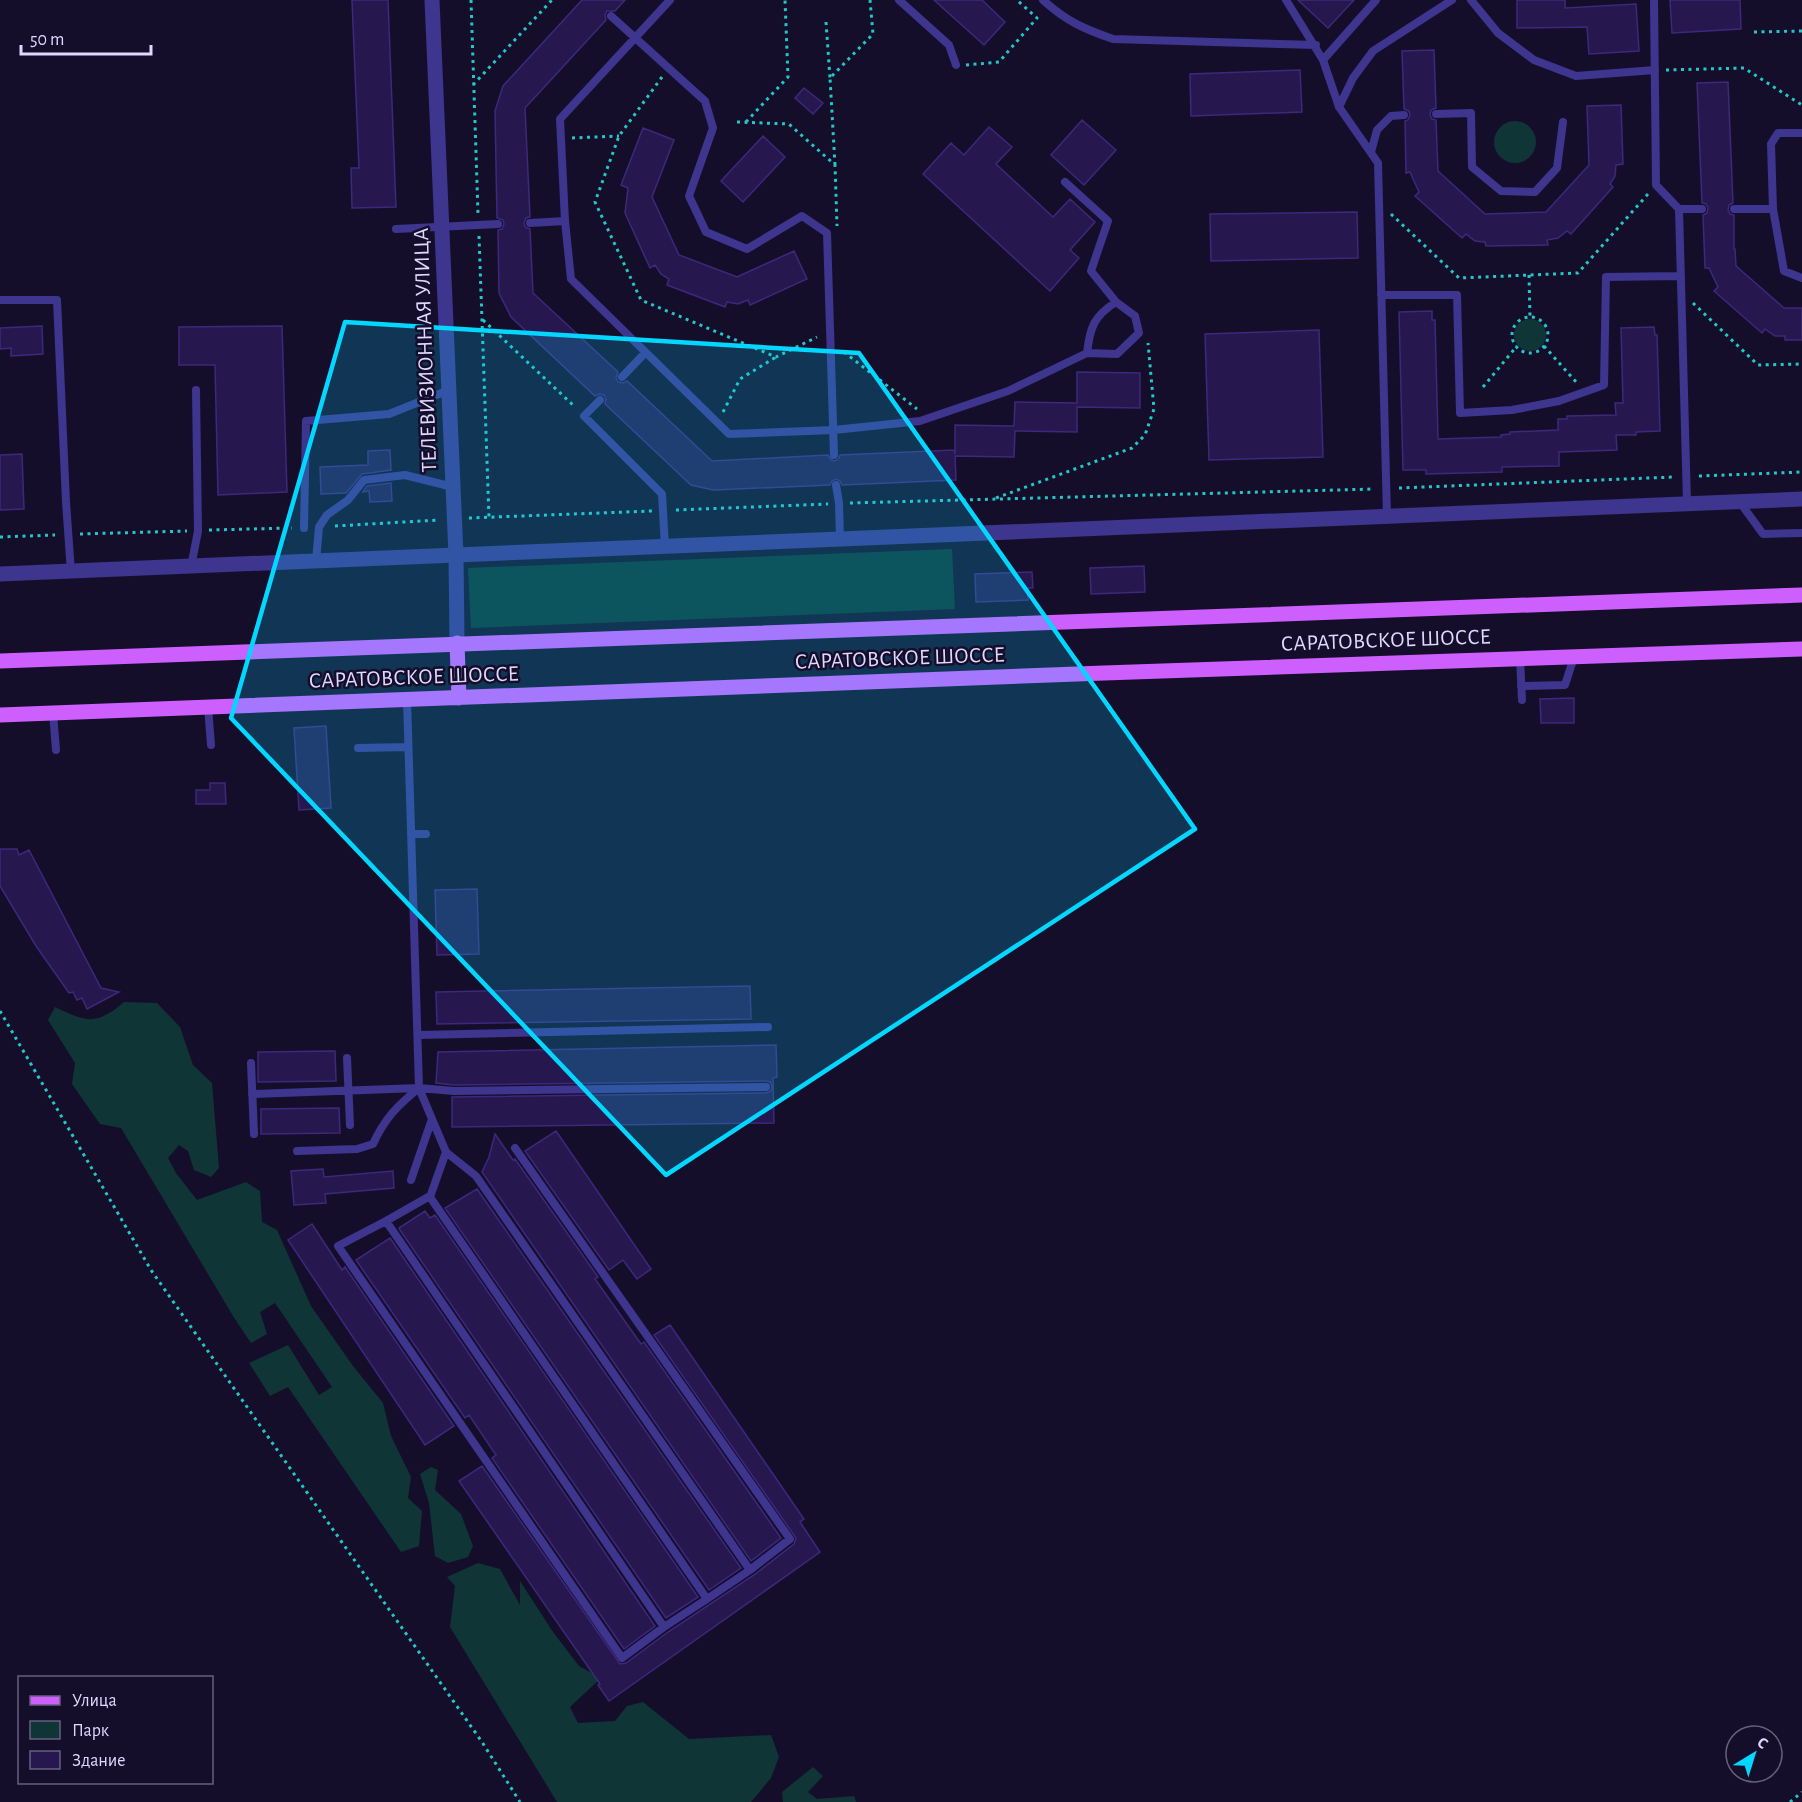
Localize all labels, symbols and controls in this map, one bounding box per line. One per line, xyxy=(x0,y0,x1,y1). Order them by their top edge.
scale bar xyxy=(21,18,152,56)
text: 50 m xyxy=(30,31,64,49)
street label: ТЕЛЕВИЗИОННАЯ УЛИЦА xyxy=(410,227,440,473)
street label: САРАТОВСКОЕ ШОССЕ xyxy=(1280,625,1492,655)
street label: САРАТОВСКОЕ ШОССЕ xyxy=(794,643,1006,673)
street label: САРАТОВСКОЕ ШОССЕ xyxy=(308,662,520,692)
legend xyxy=(18,1676,213,1784)
text: Улица xyxy=(72,1692,117,1710)
text: Парк xyxy=(72,1722,110,1740)
north arrow xyxy=(1724,1724,1784,1784)
text: С xyxy=(1754,1734,1771,1752)
text: Здание xyxy=(72,1752,126,1770)

